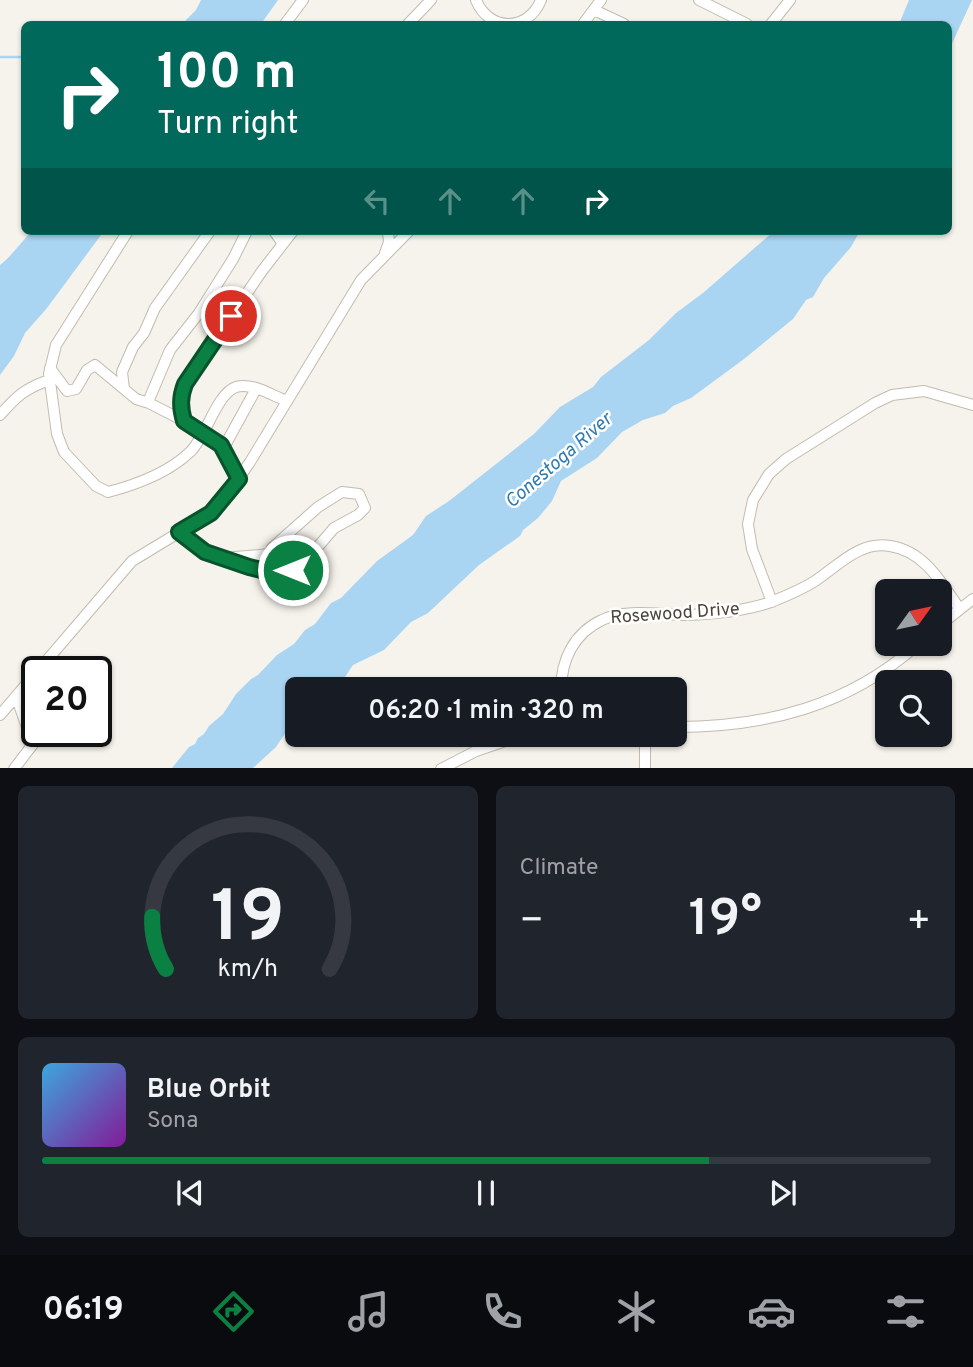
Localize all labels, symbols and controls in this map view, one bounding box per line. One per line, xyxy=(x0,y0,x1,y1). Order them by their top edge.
text: 100 m xyxy=(157,44,296,106)
icon: right xyxy=(42,49,133,140)
text: Turn right xyxy=(157,105,299,145)
icon: left xyxy=(358,182,396,220)
icon: ahead xyxy=(431,182,469,220)
icon: ahead xyxy=(504,182,542,220)
icon: right xyxy=(577,182,615,220)
pin xyxy=(201,286,261,346)
icon: arrive xyxy=(212,297,250,335)
water label: Conestoga River xyxy=(500,407,619,514)
position arrow xyxy=(256,533,330,607)
north arrow xyxy=(875,579,952,656)
map controls xyxy=(875,579,952,747)
street label: Rosewood Drive xyxy=(610,598,740,630)
speed limit sign: 20 xyxy=(21,656,112,747)
button: search xyxy=(875,670,952,747)
text: 06:20 · 1 min · 320 m xyxy=(368,695,604,728)
text: Climate xyxy=(520,854,598,883)
text: 19 xyxy=(211,875,285,967)
text: 19° xyxy=(688,888,762,954)
text: − xyxy=(520,898,544,947)
text: + xyxy=(906,898,931,947)
text: km/h xyxy=(217,953,278,985)
text: Blue Orbit xyxy=(147,1074,271,1107)
text: Sona xyxy=(147,1107,198,1136)
icon: previous xyxy=(171,1174,209,1212)
icon: pause xyxy=(467,1174,505,1212)
icon: next xyxy=(764,1174,802,1212)
icon: directions xyxy=(209,1287,258,1336)
icon: music xyxy=(344,1287,393,1336)
icon: phone xyxy=(478,1287,527,1336)
icon: climate xyxy=(612,1287,661,1336)
icon: car xyxy=(747,1287,796,1336)
icon: filters xyxy=(881,1287,930,1336)
text: 06:19 xyxy=(43,1291,124,1331)

